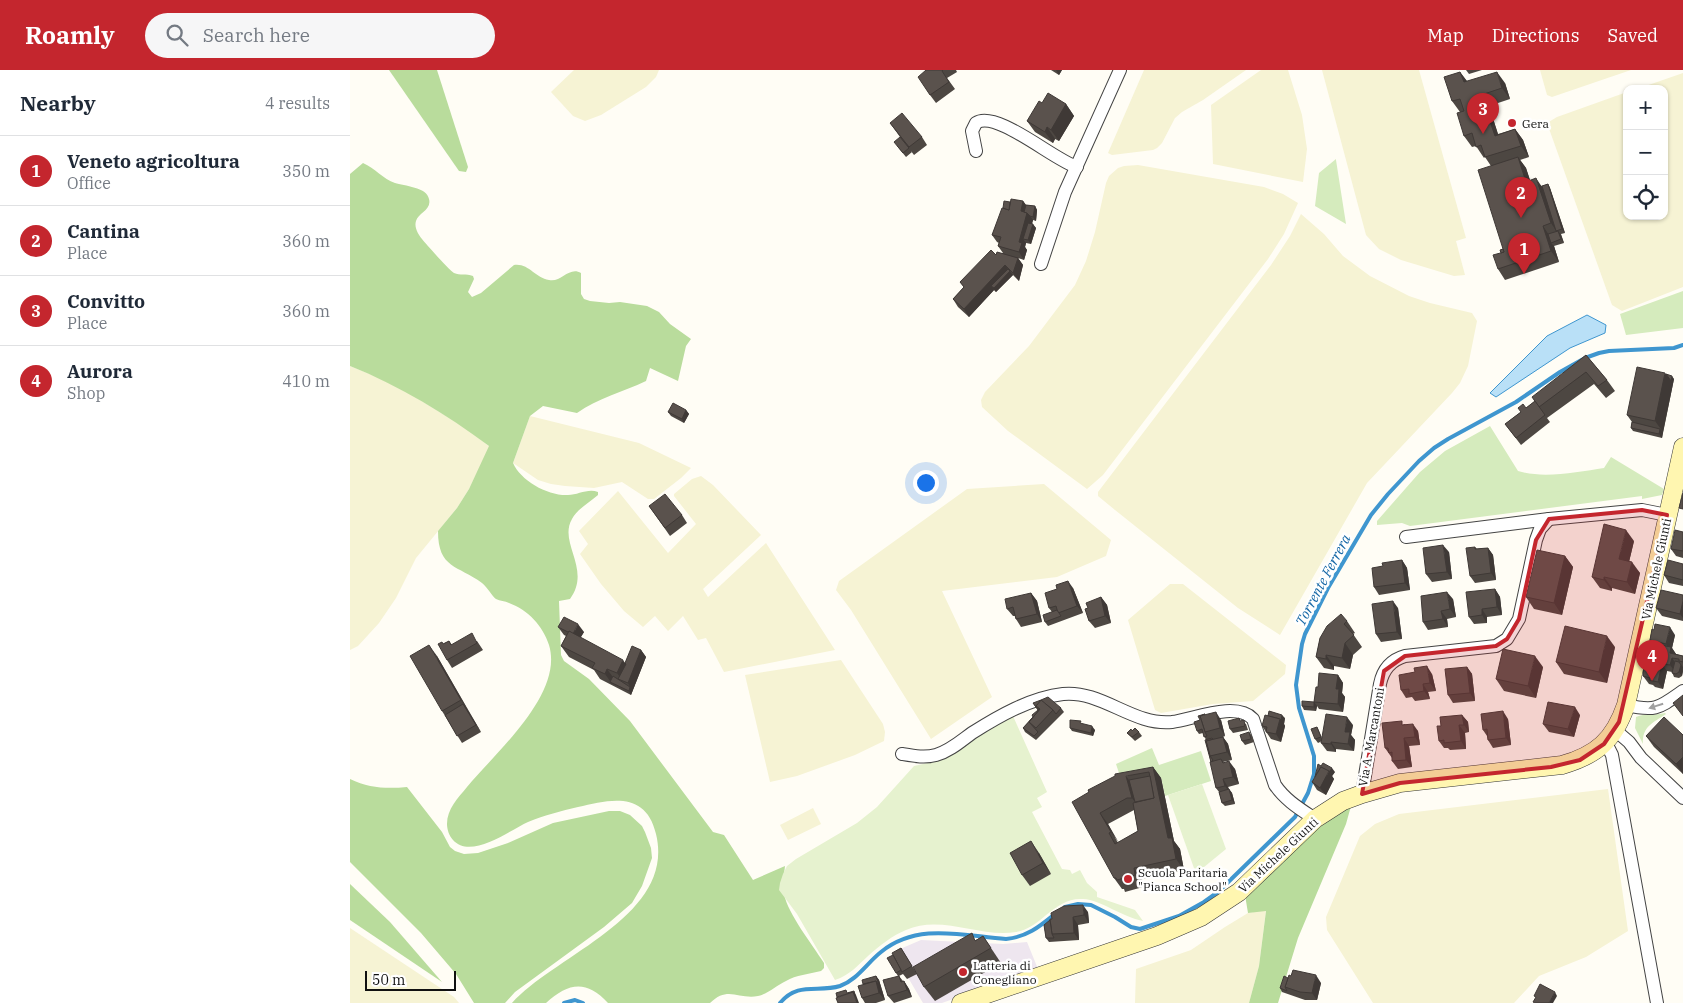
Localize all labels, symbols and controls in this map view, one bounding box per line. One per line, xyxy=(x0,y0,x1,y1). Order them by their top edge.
search box xyxy=(145,13,495,58)
text: Roamly xyxy=(25,19,115,51)
icon: search xyxy=(163,21,191,49)
text: Search here xyxy=(203,23,310,47)
text: Map xyxy=(1427,24,1464,47)
text: Directions xyxy=(1492,24,1580,47)
text: Saved xyxy=(1608,24,1658,47)
map controls xyxy=(1623,85,1668,220)
button: + xyxy=(1623,85,1668,130)
text: Nearby xyxy=(20,89,96,117)
text: 4 results xyxy=(265,93,330,113)
pin: 3 xyxy=(1467,93,1499,134)
place label: Gera xyxy=(1522,116,1549,131)
marker: Gera xyxy=(1506,117,1518,129)
button: − xyxy=(1623,130,1668,175)
text: Veneto agricoltura xyxy=(67,149,240,173)
text: 1 xyxy=(31,161,41,181)
text: 350 m xyxy=(282,161,330,181)
text: Office xyxy=(67,173,111,193)
button: locate xyxy=(1623,175,1668,220)
pin: 2 xyxy=(1505,177,1537,218)
text: Cantina xyxy=(67,219,140,243)
text: 2 xyxy=(31,231,41,251)
text: 360 m xyxy=(282,231,330,251)
pin: 1 xyxy=(1508,233,1540,274)
text: Place xyxy=(67,243,107,263)
text: Convitto xyxy=(67,289,145,313)
text: 3 xyxy=(31,301,41,321)
text: 360 m xyxy=(282,301,330,321)
text: Place xyxy=(67,313,107,333)
text: Aurora xyxy=(67,359,133,383)
text: 4 xyxy=(31,371,41,391)
text: 410 m xyxy=(282,371,330,391)
text: Shop xyxy=(67,383,105,403)
your location xyxy=(913,470,939,496)
street label: Via Michele Giunti xyxy=(1638,517,1674,621)
water label: Torrente Ferrera xyxy=(1291,531,1355,629)
pin: 4 xyxy=(1636,640,1668,681)
street label: Via A. Marcantoni xyxy=(1355,686,1387,788)
one-way arrow xyxy=(1649,703,1664,711)
street label: Via Michele Giunti xyxy=(1235,814,1321,896)
place label: Scuola Paritaria "Pianca School" xyxy=(1138,865,1228,894)
marker: Scuola Paritaria "Pianca School" xyxy=(1122,873,1134,885)
place label: Latteria di Conegliano xyxy=(973,958,1037,987)
marker: Latteria di Conegliano xyxy=(957,966,969,978)
scale bar xyxy=(365,968,456,991)
text: 50 m xyxy=(372,971,405,989)

